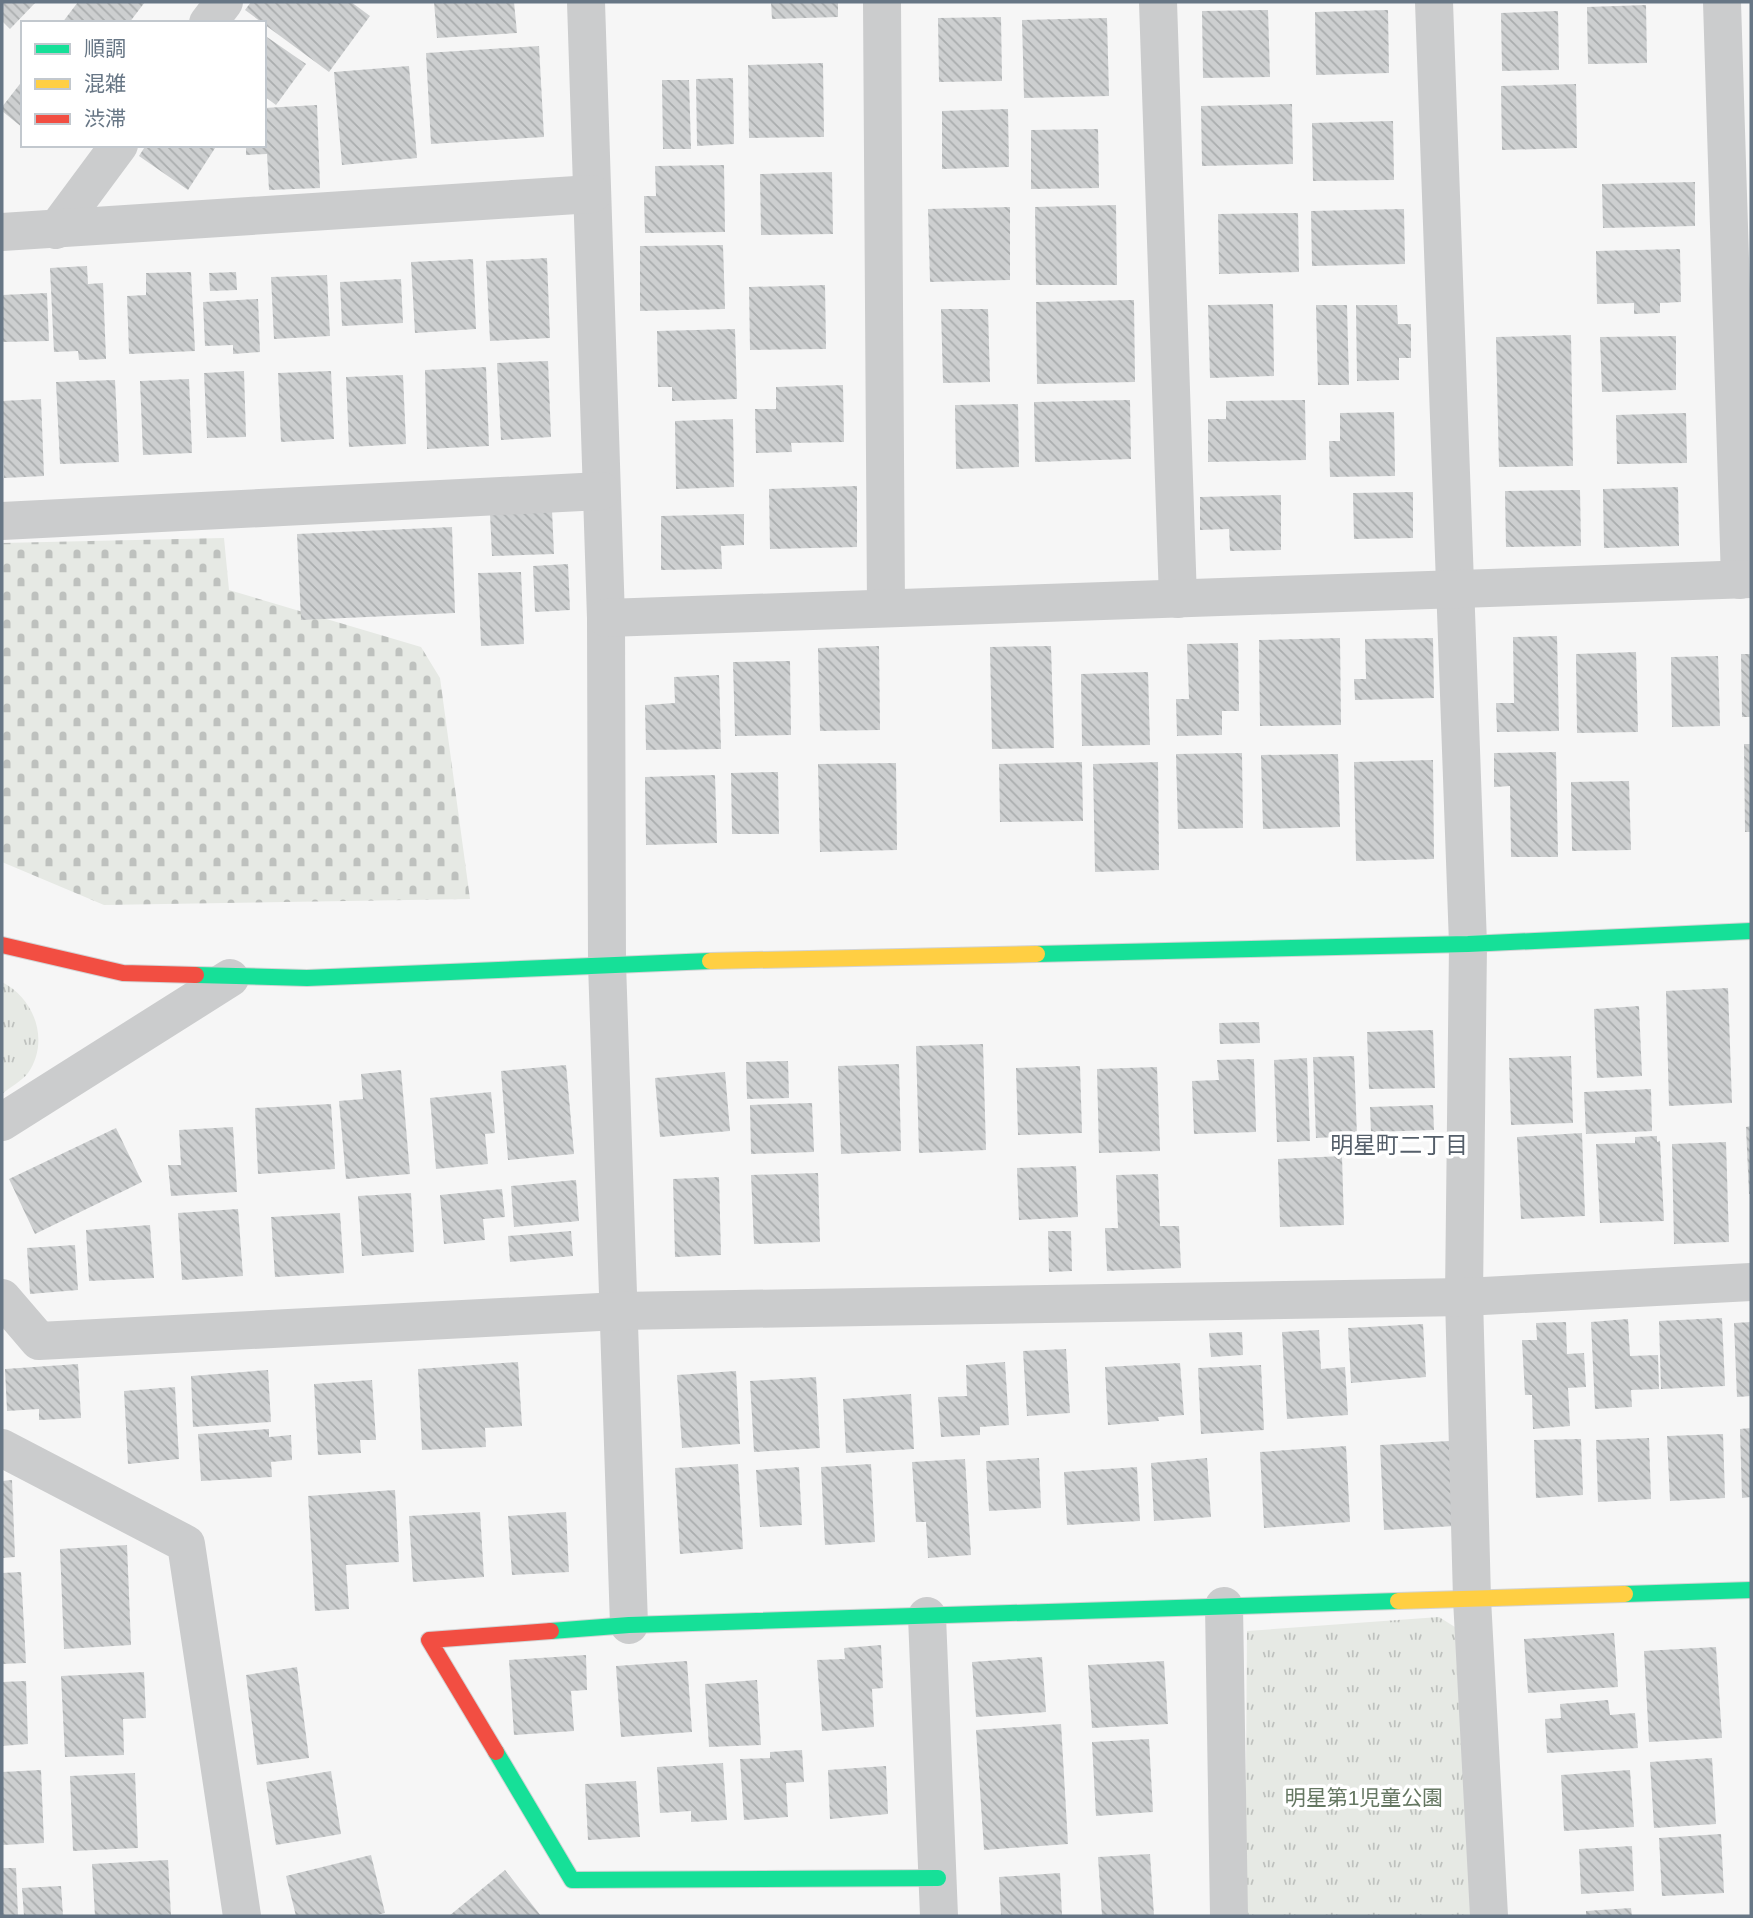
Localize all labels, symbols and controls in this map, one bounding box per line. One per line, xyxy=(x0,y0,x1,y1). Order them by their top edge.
legend xyxy=(21,21,266,147)
text: 順調 xyxy=(84,37,126,60)
text: 混雑 xyxy=(84,72,126,95)
text: 渋滞 xyxy=(84,107,126,130)
district label: 明星町二丁目 xyxy=(1330,1132,1468,1158)
park label: 明星第1児童公園 xyxy=(1285,1786,1443,1809)

